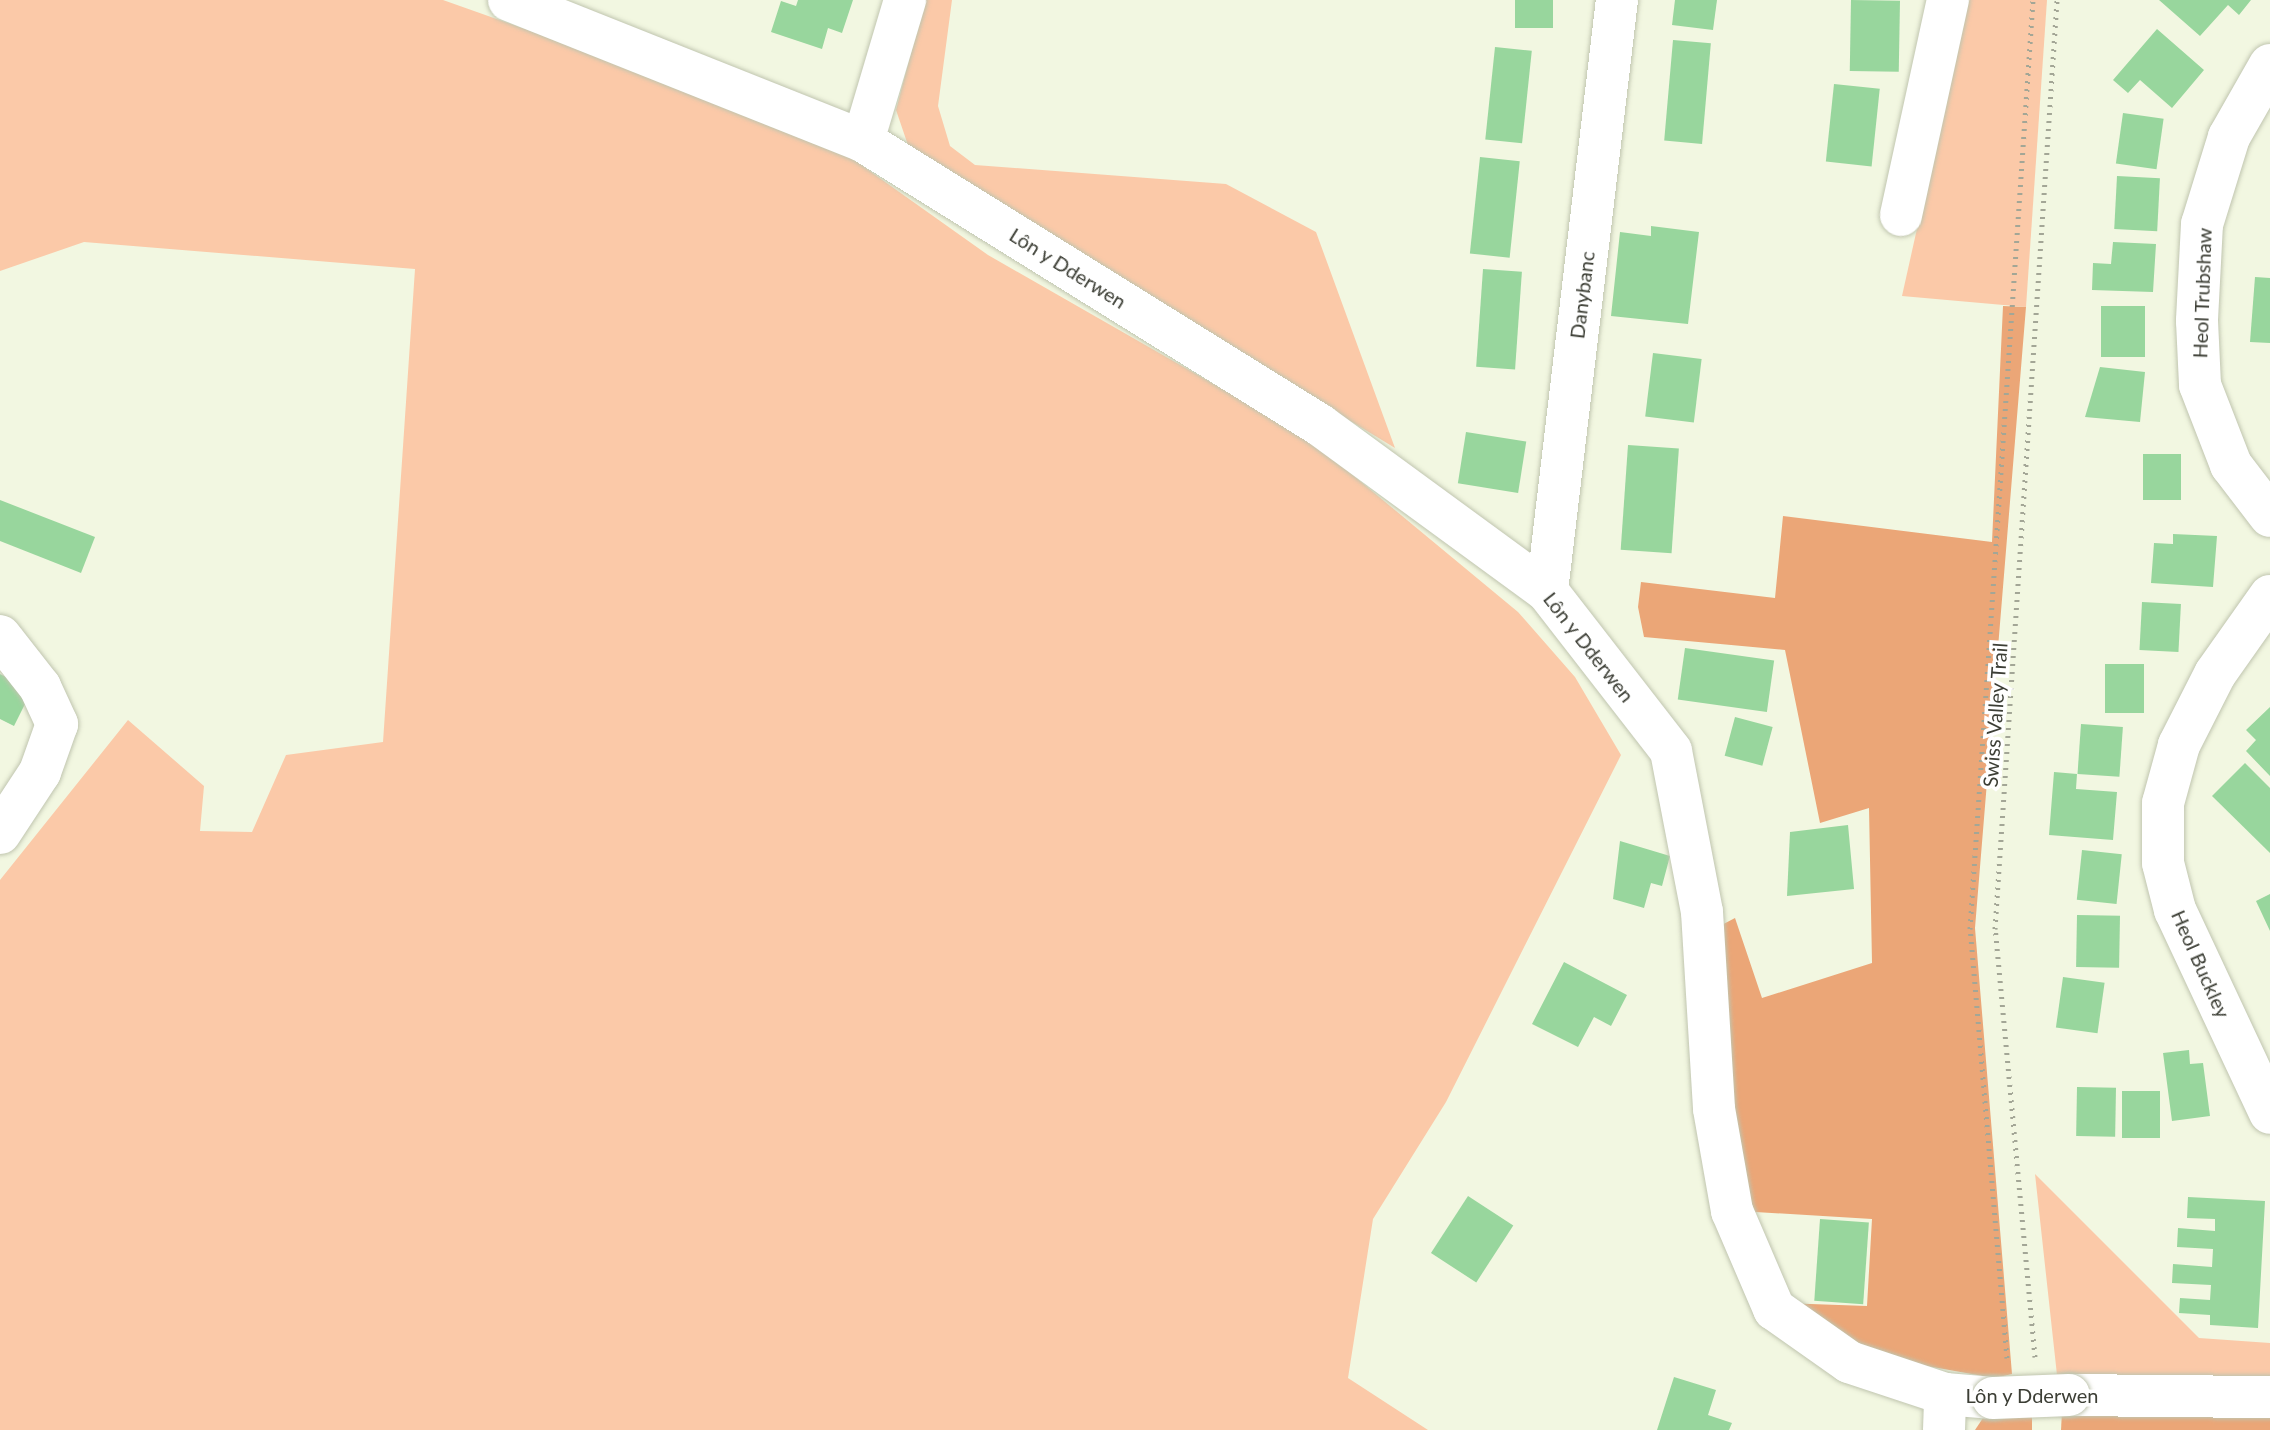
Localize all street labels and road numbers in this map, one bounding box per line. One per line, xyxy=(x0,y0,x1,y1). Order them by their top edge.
street label: Lôn y Dderwen xyxy=(1005,222,1131,314)
street label: Heol Trubshaw xyxy=(2188,227,2216,359)
street label: Danybanc xyxy=(1565,250,1599,340)
street label: Lôn y Dderwen xyxy=(1538,587,1640,707)
street label: Swiss Valley Trail xyxy=(1978,641,2012,789)
street label: Heol Buckley xyxy=(2167,906,2235,1022)
street label: Lôn y Dderwen xyxy=(1965,1383,2099,1407)

